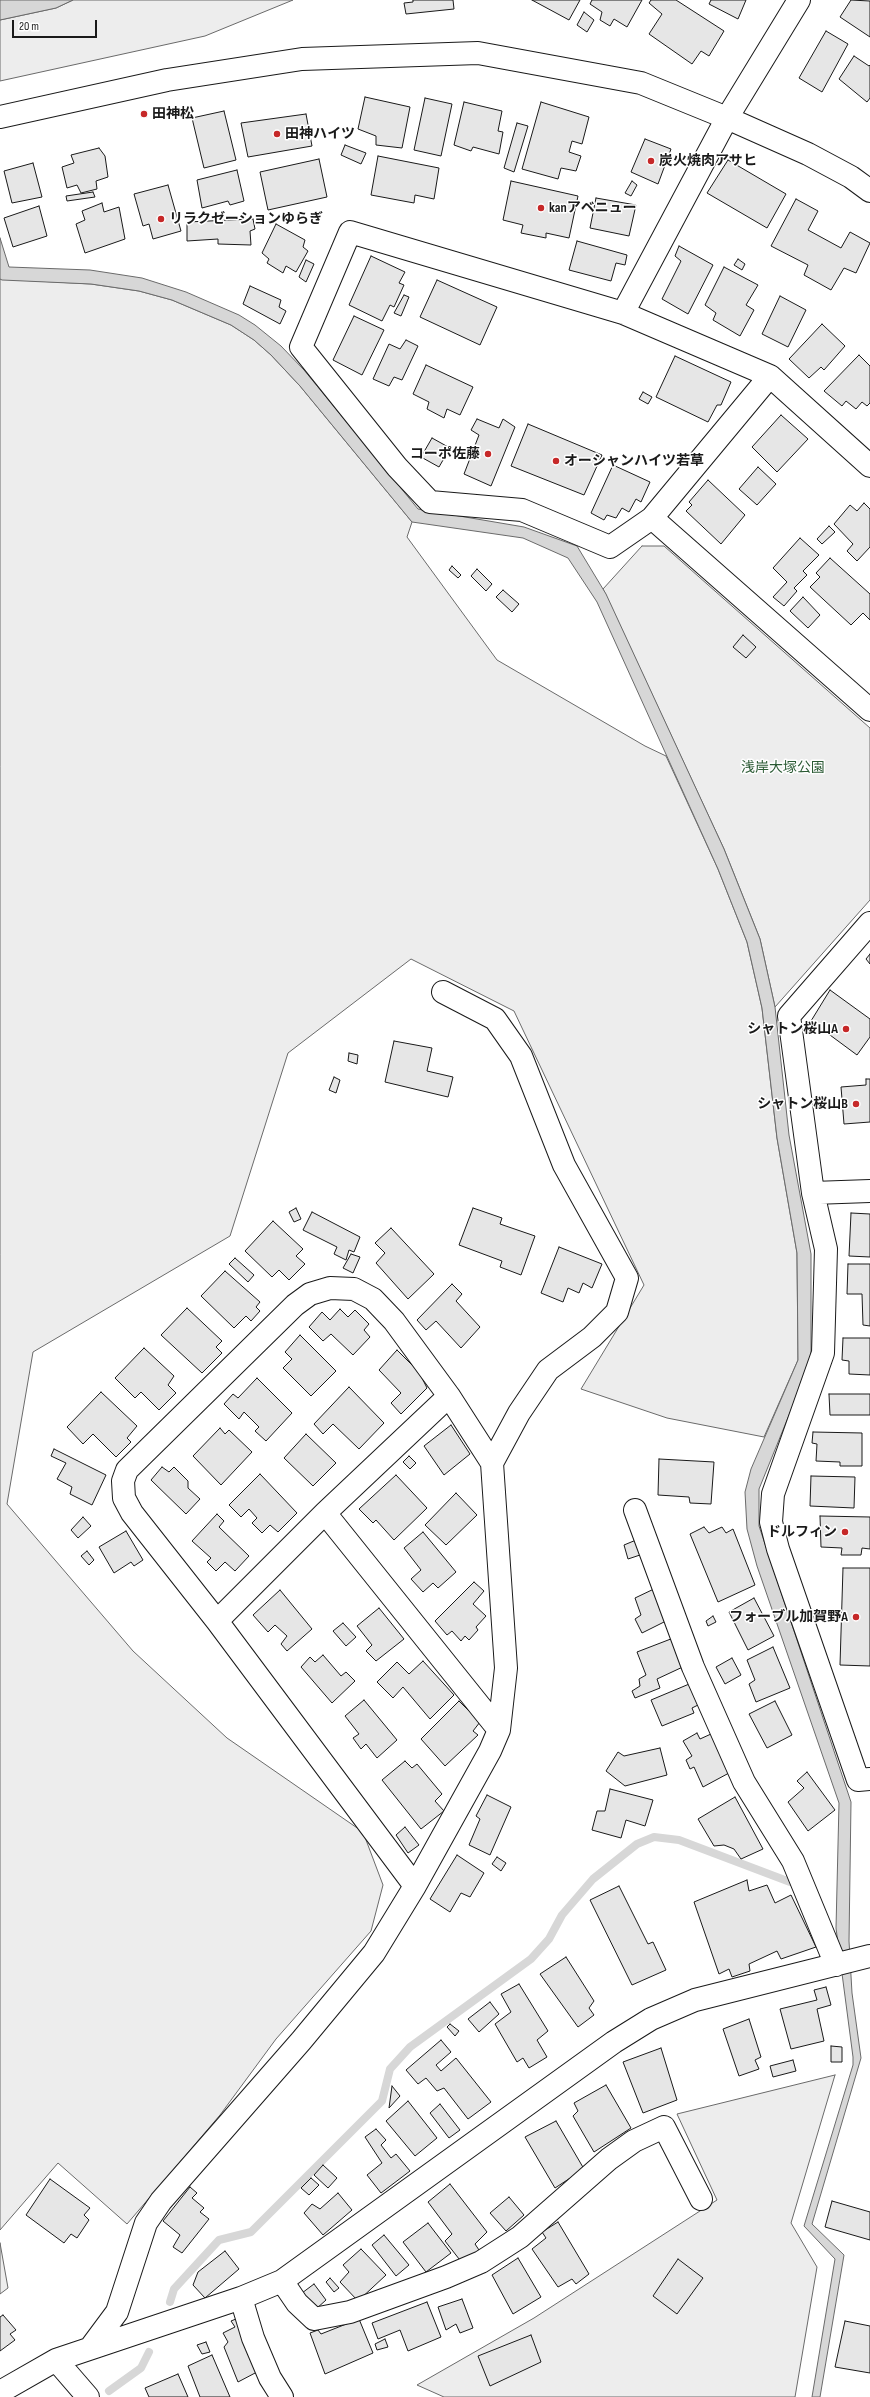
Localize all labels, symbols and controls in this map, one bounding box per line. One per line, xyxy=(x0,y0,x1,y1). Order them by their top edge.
scale bar xyxy=(14,12,99,38)
text: 20 m xyxy=(19,19,39,34)
place label: 田神松 xyxy=(152,106,194,122)
marker: 田神松 xyxy=(139,109,149,119)
place label: 田神ハイツ xyxy=(285,126,355,142)
marker: 田神ハイツ xyxy=(272,129,282,139)
place label: 炭火焼肉アサヒ xyxy=(659,153,757,169)
marker: 炭火焼肉アサヒ xyxy=(646,156,656,166)
place label: kanアベニュー xyxy=(549,200,637,216)
marker: kanアベニュー xyxy=(536,203,546,213)
place label: リラクゼーションゆらぎ xyxy=(169,211,323,227)
marker: リラクゼーションゆらぎ xyxy=(156,214,166,224)
place label: コーポ佐藤 xyxy=(410,446,480,462)
marker: コーポ佐藤 xyxy=(483,449,493,459)
place label: オーシャンハイツ若草 xyxy=(564,453,704,469)
marker: オーシャンハイツ若草 xyxy=(551,456,561,466)
park label: 浅岸大塚公園 xyxy=(741,760,825,776)
place label: シャトン桜山A xyxy=(747,1021,838,1037)
marker: シャトン桜山A xyxy=(841,1024,851,1034)
place label: シャトン桜山B xyxy=(757,1096,848,1112)
marker: シャトン桜山B xyxy=(851,1099,861,1109)
place label: ドルフィン xyxy=(767,1524,837,1540)
marker: ドルフィン xyxy=(840,1527,850,1537)
place label: フォーブル加賀野A xyxy=(729,1609,848,1625)
marker: フォーブル加賀野A xyxy=(851,1612,861,1622)

